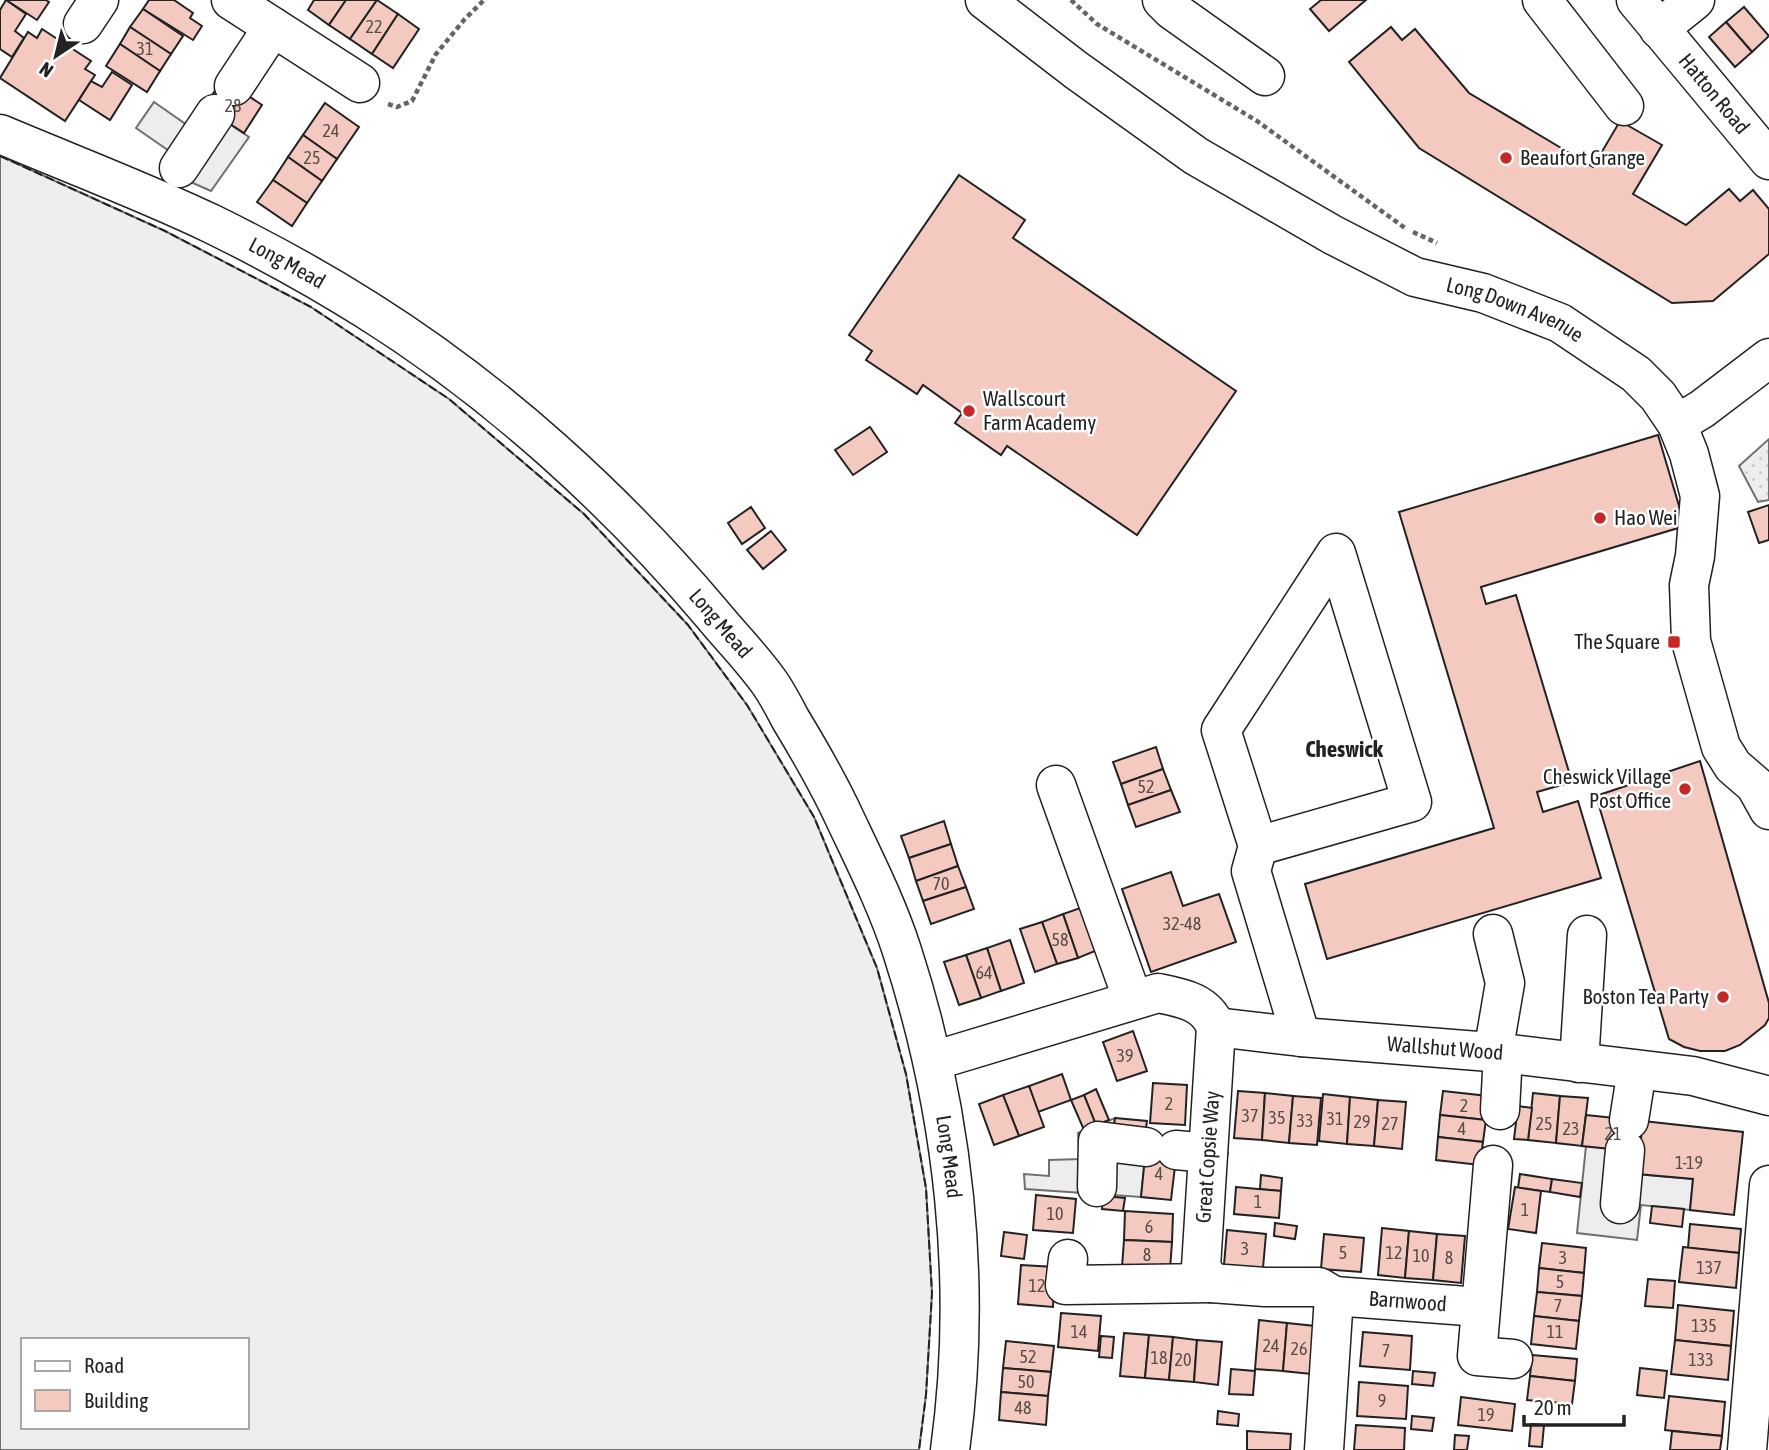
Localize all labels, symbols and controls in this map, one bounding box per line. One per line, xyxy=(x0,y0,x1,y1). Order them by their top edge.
house number: 22 xyxy=(366,16,382,37)
north arrow xyxy=(21,21,91,91)
house number: 31 xyxy=(137,38,153,59)
street label: Hatton Road xyxy=(1675,48,1755,138)
text: N xyxy=(35,58,57,82)
house number: 28 xyxy=(225,95,241,116)
house number: 24 xyxy=(323,120,339,141)
place label: Beaufort Grange xyxy=(1520,145,1645,169)
house number: 25 xyxy=(304,147,320,168)
marker: Beaufort Grange xyxy=(1498,150,1514,166)
street label: Long Mead xyxy=(245,232,330,293)
street label: Long Down Avenue xyxy=(1444,272,1588,346)
place label: Wallscourt Farm Academy xyxy=(983,386,1096,434)
marker: Wallscourt Farm Academy xyxy=(961,403,977,419)
place label: Hao Wei xyxy=(1614,505,1678,529)
marker: Hao Wei xyxy=(1592,510,1608,526)
street label: Long Mead xyxy=(685,584,758,662)
place label: The Square xyxy=(1574,629,1660,653)
marker: The Square xyxy=(1666,634,1682,650)
district label: Cheswick xyxy=(1305,736,1384,762)
place label: Cheswick Village Post Office xyxy=(1543,764,1671,812)
house number: 52 xyxy=(1138,776,1154,797)
marker: Cheswick Village Post Office xyxy=(1677,781,1693,797)
house number: 70 xyxy=(933,873,949,894)
house number: 32-48 xyxy=(1163,913,1201,934)
house number: 58 xyxy=(1052,929,1068,950)
house number: 64 xyxy=(976,962,992,983)
place label: Boston Tea Party xyxy=(1583,984,1709,1008)
marker: Boston Tea Party xyxy=(1715,989,1731,1005)
street label: Wallshut Wood xyxy=(1386,1031,1504,1064)
house number: 39 xyxy=(1117,1045,1133,1066)
street label: Great Copsie Way xyxy=(1190,1090,1224,1224)
house number: 2 xyxy=(1165,1093,1173,1114)
house number: 2 xyxy=(1460,1095,1468,1116)
house number: 37 xyxy=(1242,1105,1258,1126)
house number: 35 xyxy=(1269,1107,1285,1128)
house number: 31 xyxy=(1327,1108,1343,1129)
house number: 33 xyxy=(1297,1110,1313,1131)
house number: 29 xyxy=(1354,1111,1370,1132)
street label: Long Mead xyxy=(932,1113,967,1199)
house number: 27 xyxy=(1382,1113,1398,1134)
house number: 25 xyxy=(1536,1113,1552,1134)
house number: 4 xyxy=(1458,1118,1466,1139)
house number: 23 xyxy=(1563,1118,1579,1139)
house number: 21 xyxy=(1605,1123,1621,1144)
house number: 1-19 xyxy=(1675,1152,1703,1173)
house number: 4 xyxy=(1155,1163,1163,1184)
house number: 1 xyxy=(1254,1191,1262,1212)
house number: 1 xyxy=(1521,1199,1529,1220)
house number: 10 xyxy=(1047,1203,1063,1224)
house number: 6 xyxy=(1145,1216,1153,1237)
house number: 3 xyxy=(1241,1238,1249,1259)
house number: 5 xyxy=(1339,1242,1347,1263)
house number: 12 xyxy=(1386,1242,1402,1263)
house number: 8 xyxy=(1143,1244,1151,1265)
house number: 10 xyxy=(1413,1245,1429,1266)
house number: 8 xyxy=(1445,1247,1453,1268)
house number: 3 xyxy=(1559,1247,1567,1268)
house number: 137 xyxy=(1696,1257,1722,1278)
house number: 5 xyxy=(1556,1271,1564,1292)
house number: 12 xyxy=(1029,1275,1045,1296)
street label: Barnwood xyxy=(1368,1286,1448,1315)
house number: 7 xyxy=(1554,1295,1562,1316)
house number: 135 xyxy=(1691,1315,1717,1336)
house number: 14 xyxy=(1071,1321,1087,1342)
house number: 11 xyxy=(1547,1321,1563,1342)
house number: 24 xyxy=(1263,1335,1279,1356)
legend xyxy=(21,1338,248,1429)
house number: 26 xyxy=(1291,1338,1307,1359)
house number: 7 xyxy=(1382,1340,1390,1361)
house number: 52 xyxy=(1020,1346,1036,1367)
house number: 18 xyxy=(1151,1347,1167,1368)
house number: 20 xyxy=(1175,1349,1191,1370)
house number: 133 xyxy=(1688,1349,1714,1370)
text: Road xyxy=(84,1353,124,1377)
house number: 50 xyxy=(1018,1371,1034,1392)
scale bar xyxy=(1524,1384,1624,1428)
text: Building xyxy=(84,1388,148,1412)
house number: 9 xyxy=(1378,1390,1386,1411)
text: 20 m xyxy=(1534,1395,1572,1419)
house number: 48 xyxy=(1015,1397,1031,1418)
house number: 19 xyxy=(1478,1404,1494,1425)

